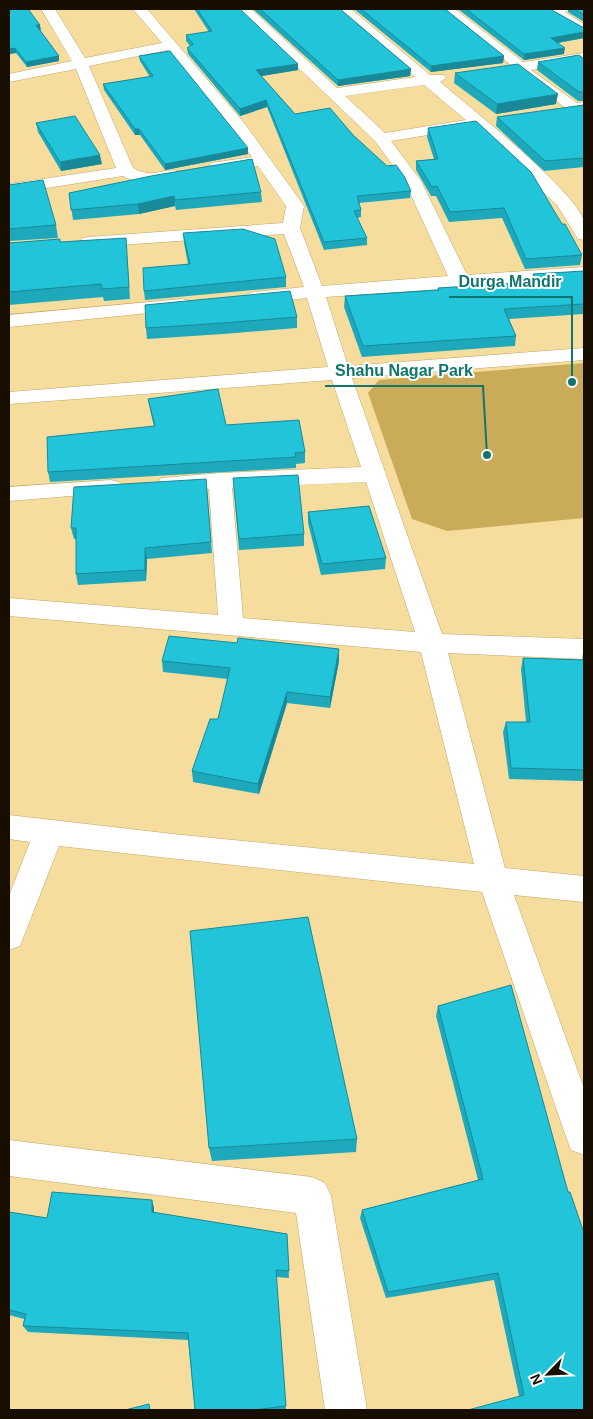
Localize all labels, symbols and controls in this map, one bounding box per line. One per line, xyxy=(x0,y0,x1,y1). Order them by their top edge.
callout: Durga Mandir xyxy=(449,266,572,297)
text: Durga Mandir xyxy=(458,273,562,290)
callout: Shahu Nagar Park xyxy=(325,355,483,386)
text: Shahu Nagar Park xyxy=(335,362,473,379)
north arrow xyxy=(523,1349,573,1399)
text: N xyxy=(527,1371,545,1387)

